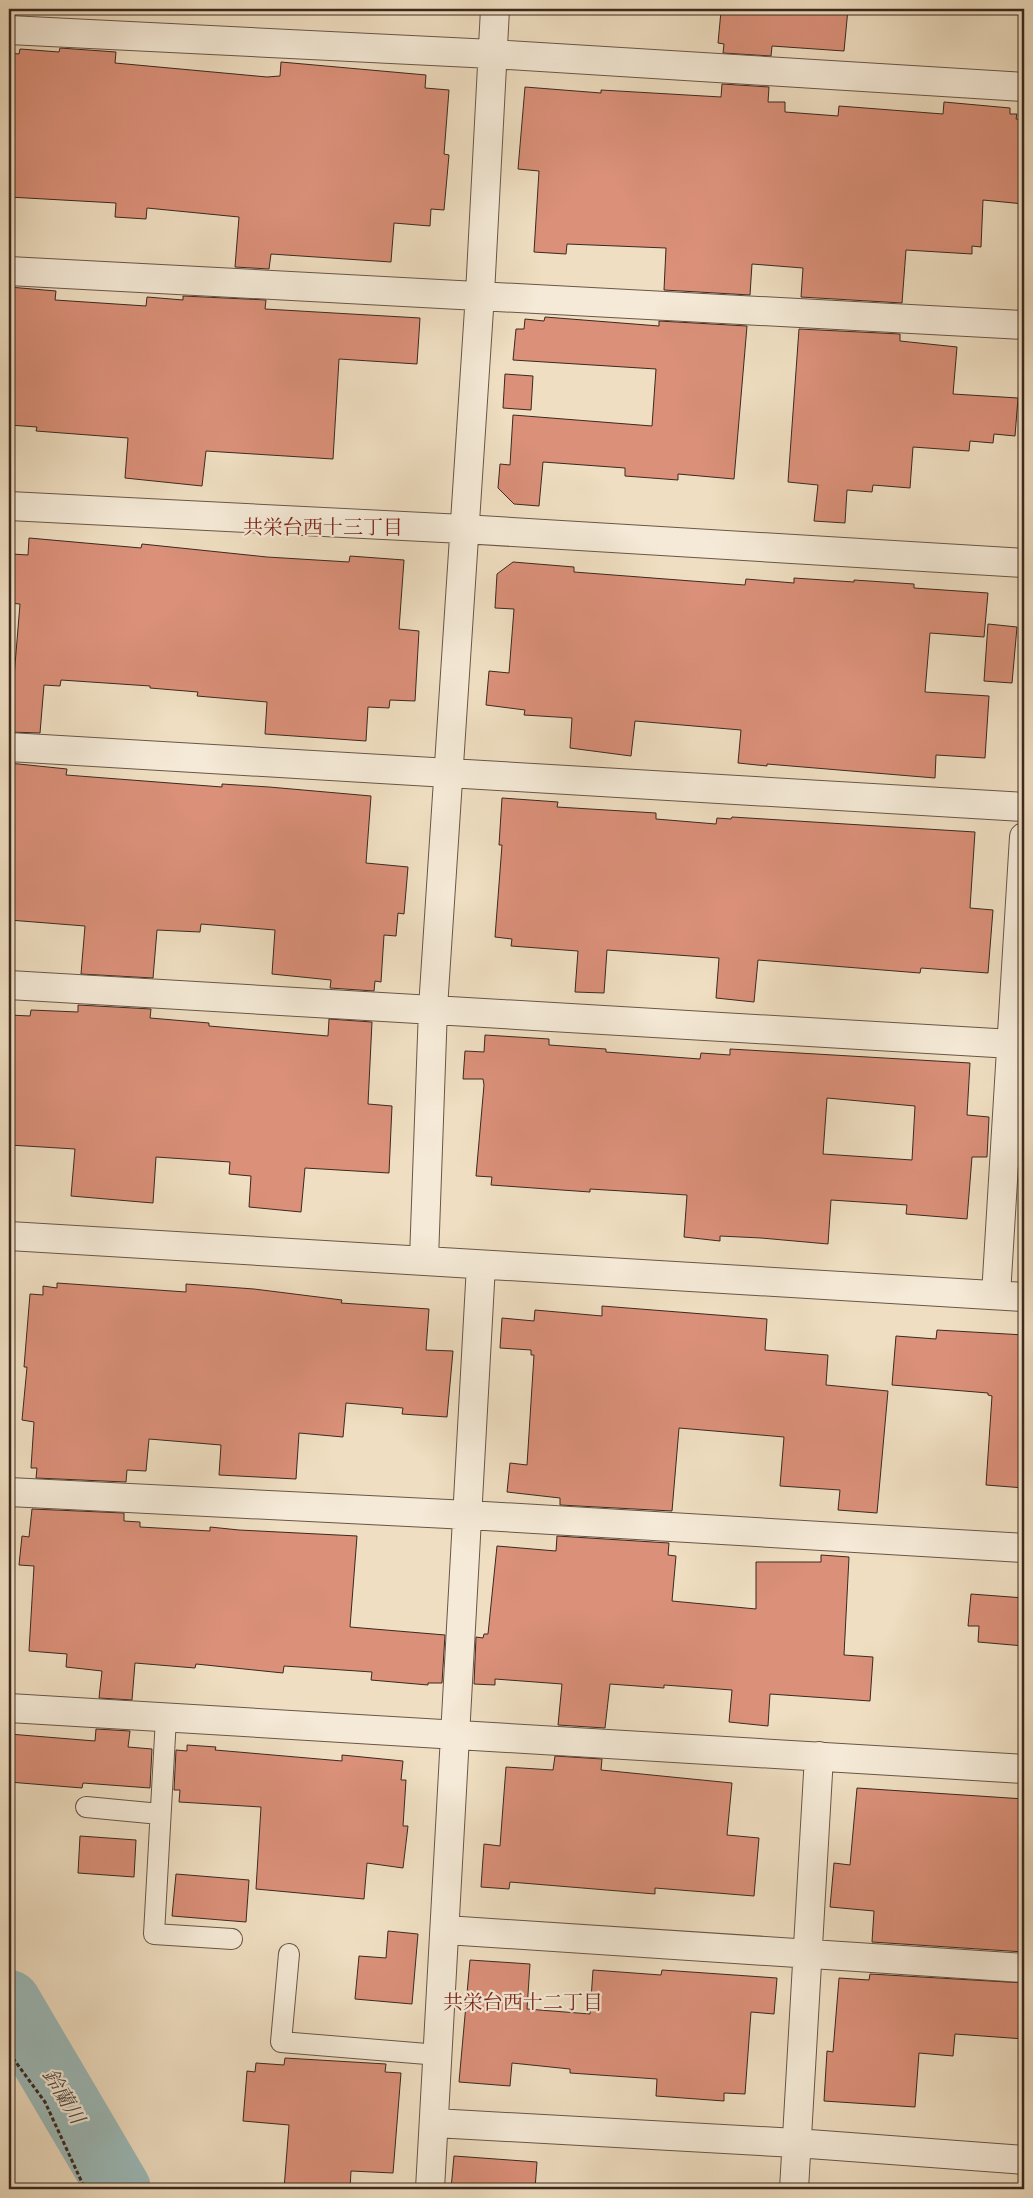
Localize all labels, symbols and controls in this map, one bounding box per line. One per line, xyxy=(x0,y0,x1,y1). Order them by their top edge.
district label: 共栄台西十三丁目 xyxy=(243,516,403,541)
district label: 共栄台西十二丁目 xyxy=(443,1991,603,2016)
water label: 鈴蘭川 xyxy=(37,2065,90,2131)

